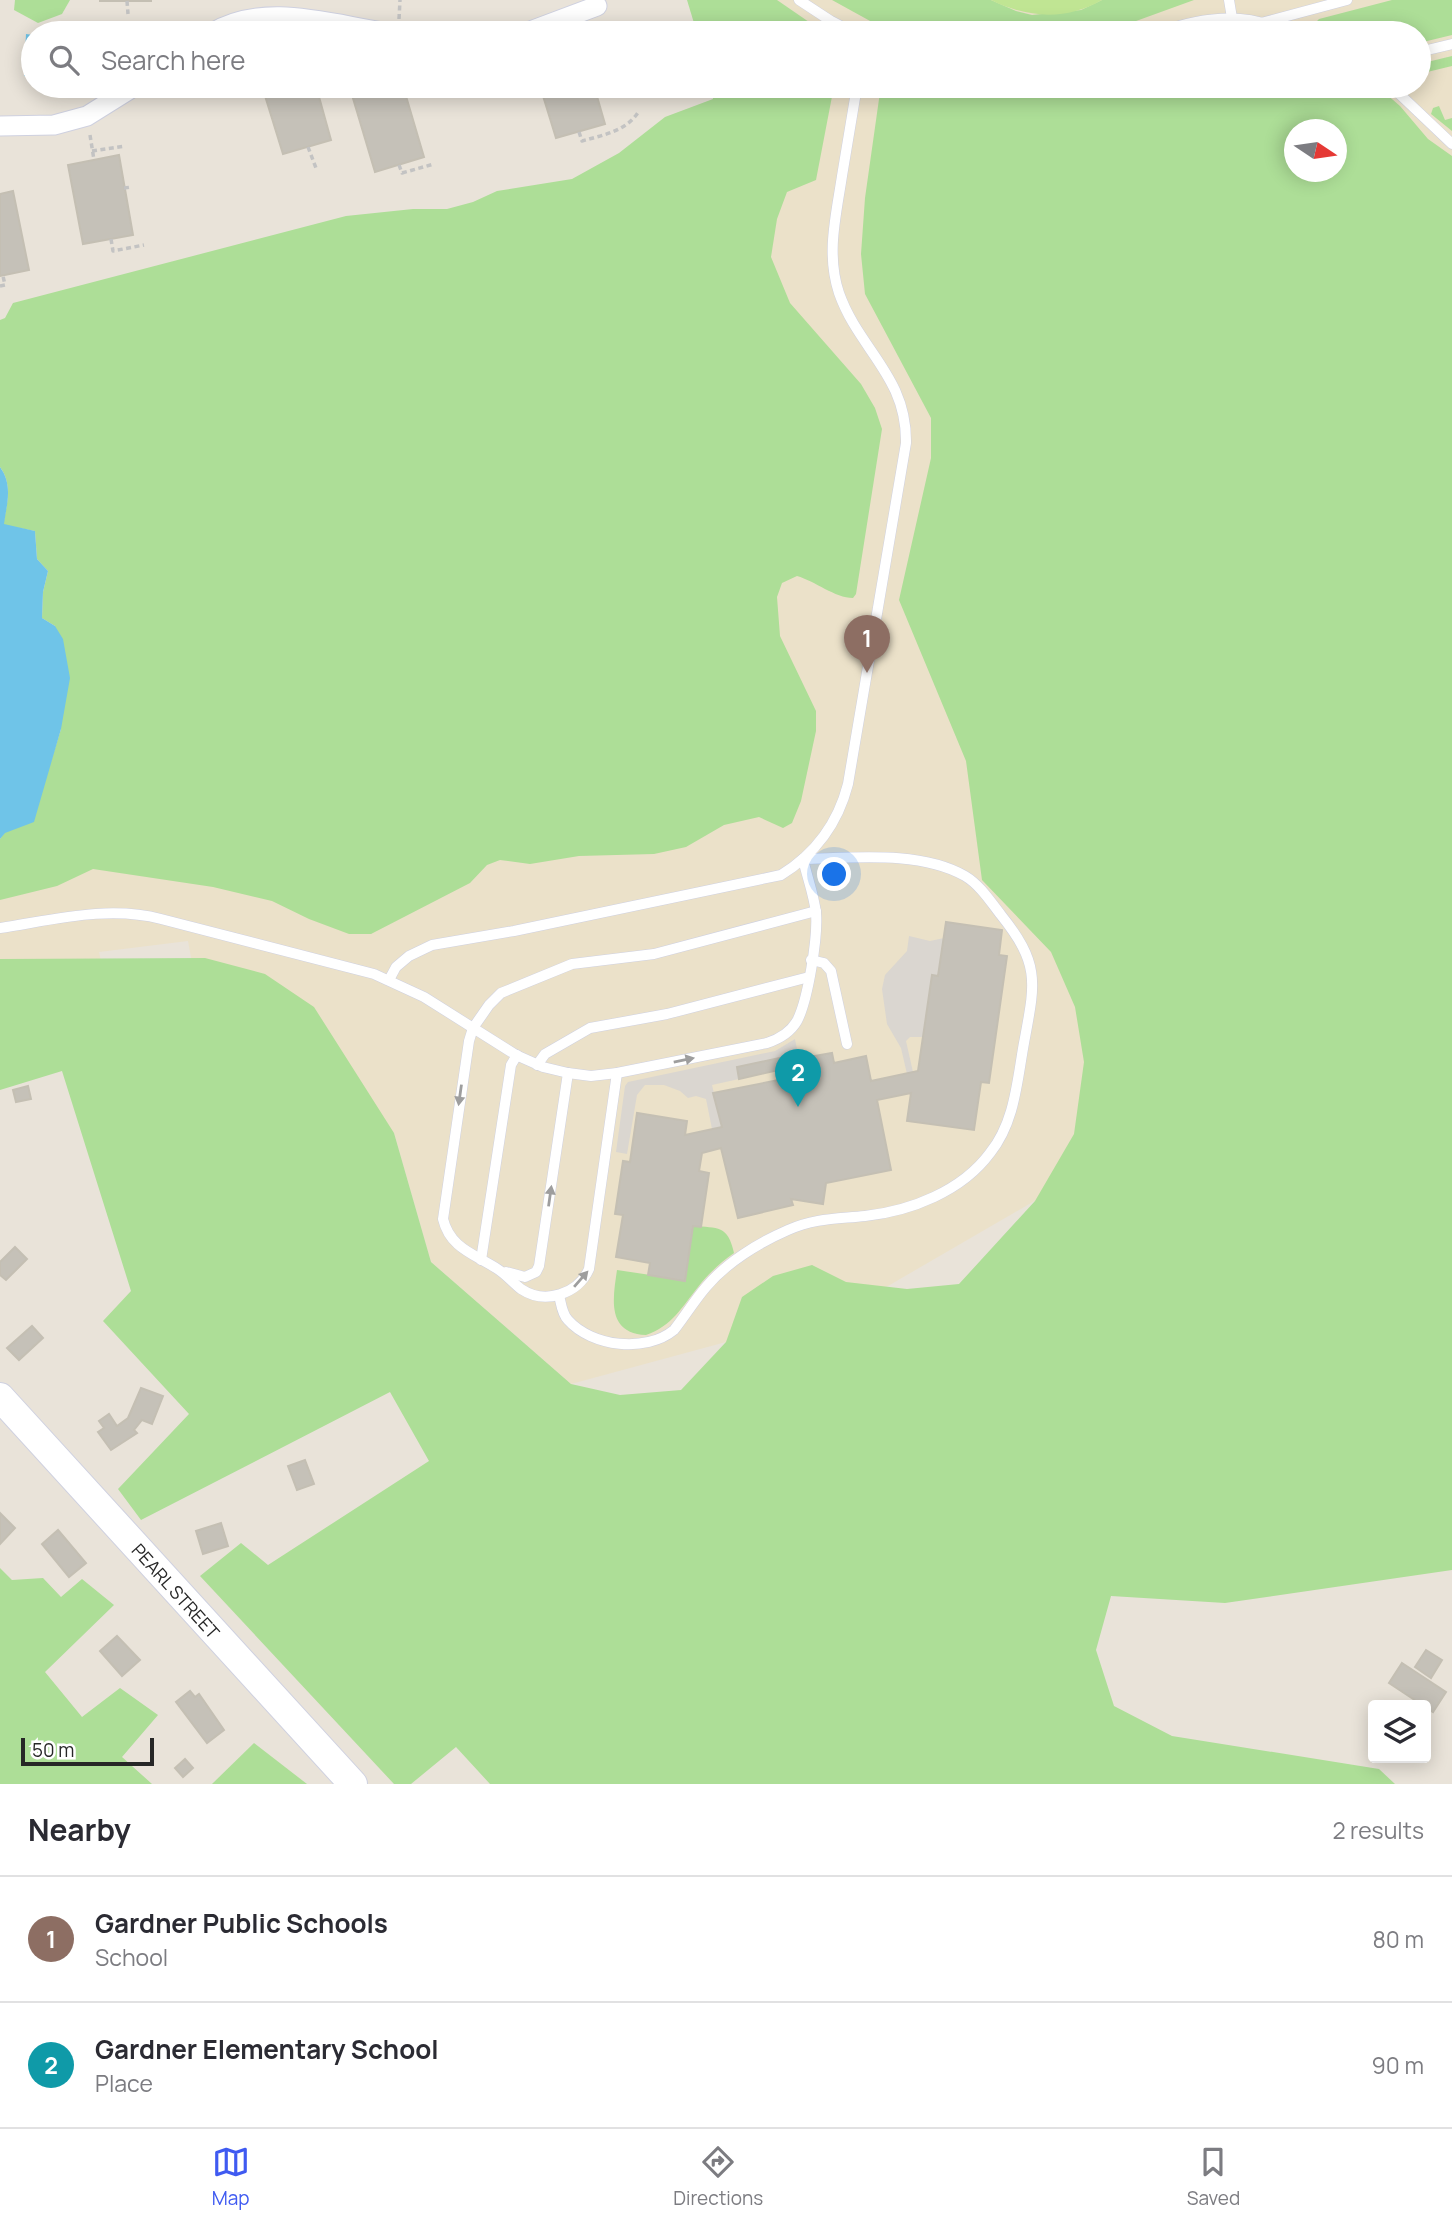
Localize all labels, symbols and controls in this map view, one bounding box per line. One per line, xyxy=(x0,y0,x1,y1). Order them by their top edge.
search box xyxy=(21,21,1431,98)
icon: search xyxy=(45,41,83,79)
text: Search here xyxy=(101,42,246,78)
north arrow xyxy=(1284,119,1347,182)
pin: 1 xyxy=(844,615,890,673)
your location xyxy=(817,857,851,891)
pin: 2 xyxy=(775,1049,821,1107)
one-way arrow xyxy=(673,1055,695,1066)
one-way arrow xyxy=(455,1084,466,1106)
one-way arrow xyxy=(545,1185,556,1207)
one-way arrow xyxy=(573,1270,589,1288)
street label: PEARL STREET xyxy=(127,1538,225,1644)
map controls xyxy=(1368,1700,1431,1763)
button: layers xyxy=(1368,1700,1431,1763)
scale bar xyxy=(21,1735,154,1767)
text: 50 m xyxy=(32,1737,74,1763)
text: Nearby xyxy=(28,1809,131,1850)
text: 2 results xyxy=(1332,1814,1424,1846)
text: Gardner Public Schools xyxy=(95,1905,388,1941)
text: 1 xyxy=(46,1923,56,1955)
text: 80 m xyxy=(1373,1923,1424,1955)
text: School xyxy=(95,1941,168,1973)
text: Gardner Elementary School xyxy=(95,2031,439,2067)
text: 2 xyxy=(44,2049,58,2081)
text: 90 m xyxy=(1372,2049,1424,2081)
text: Place xyxy=(95,2067,153,2099)
tab: Map xyxy=(212,2143,250,2211)
tab: Directions xyxy=(673,2143,763,2211)
tab: Saved xyxy=(1187,2143,1240,2211)

